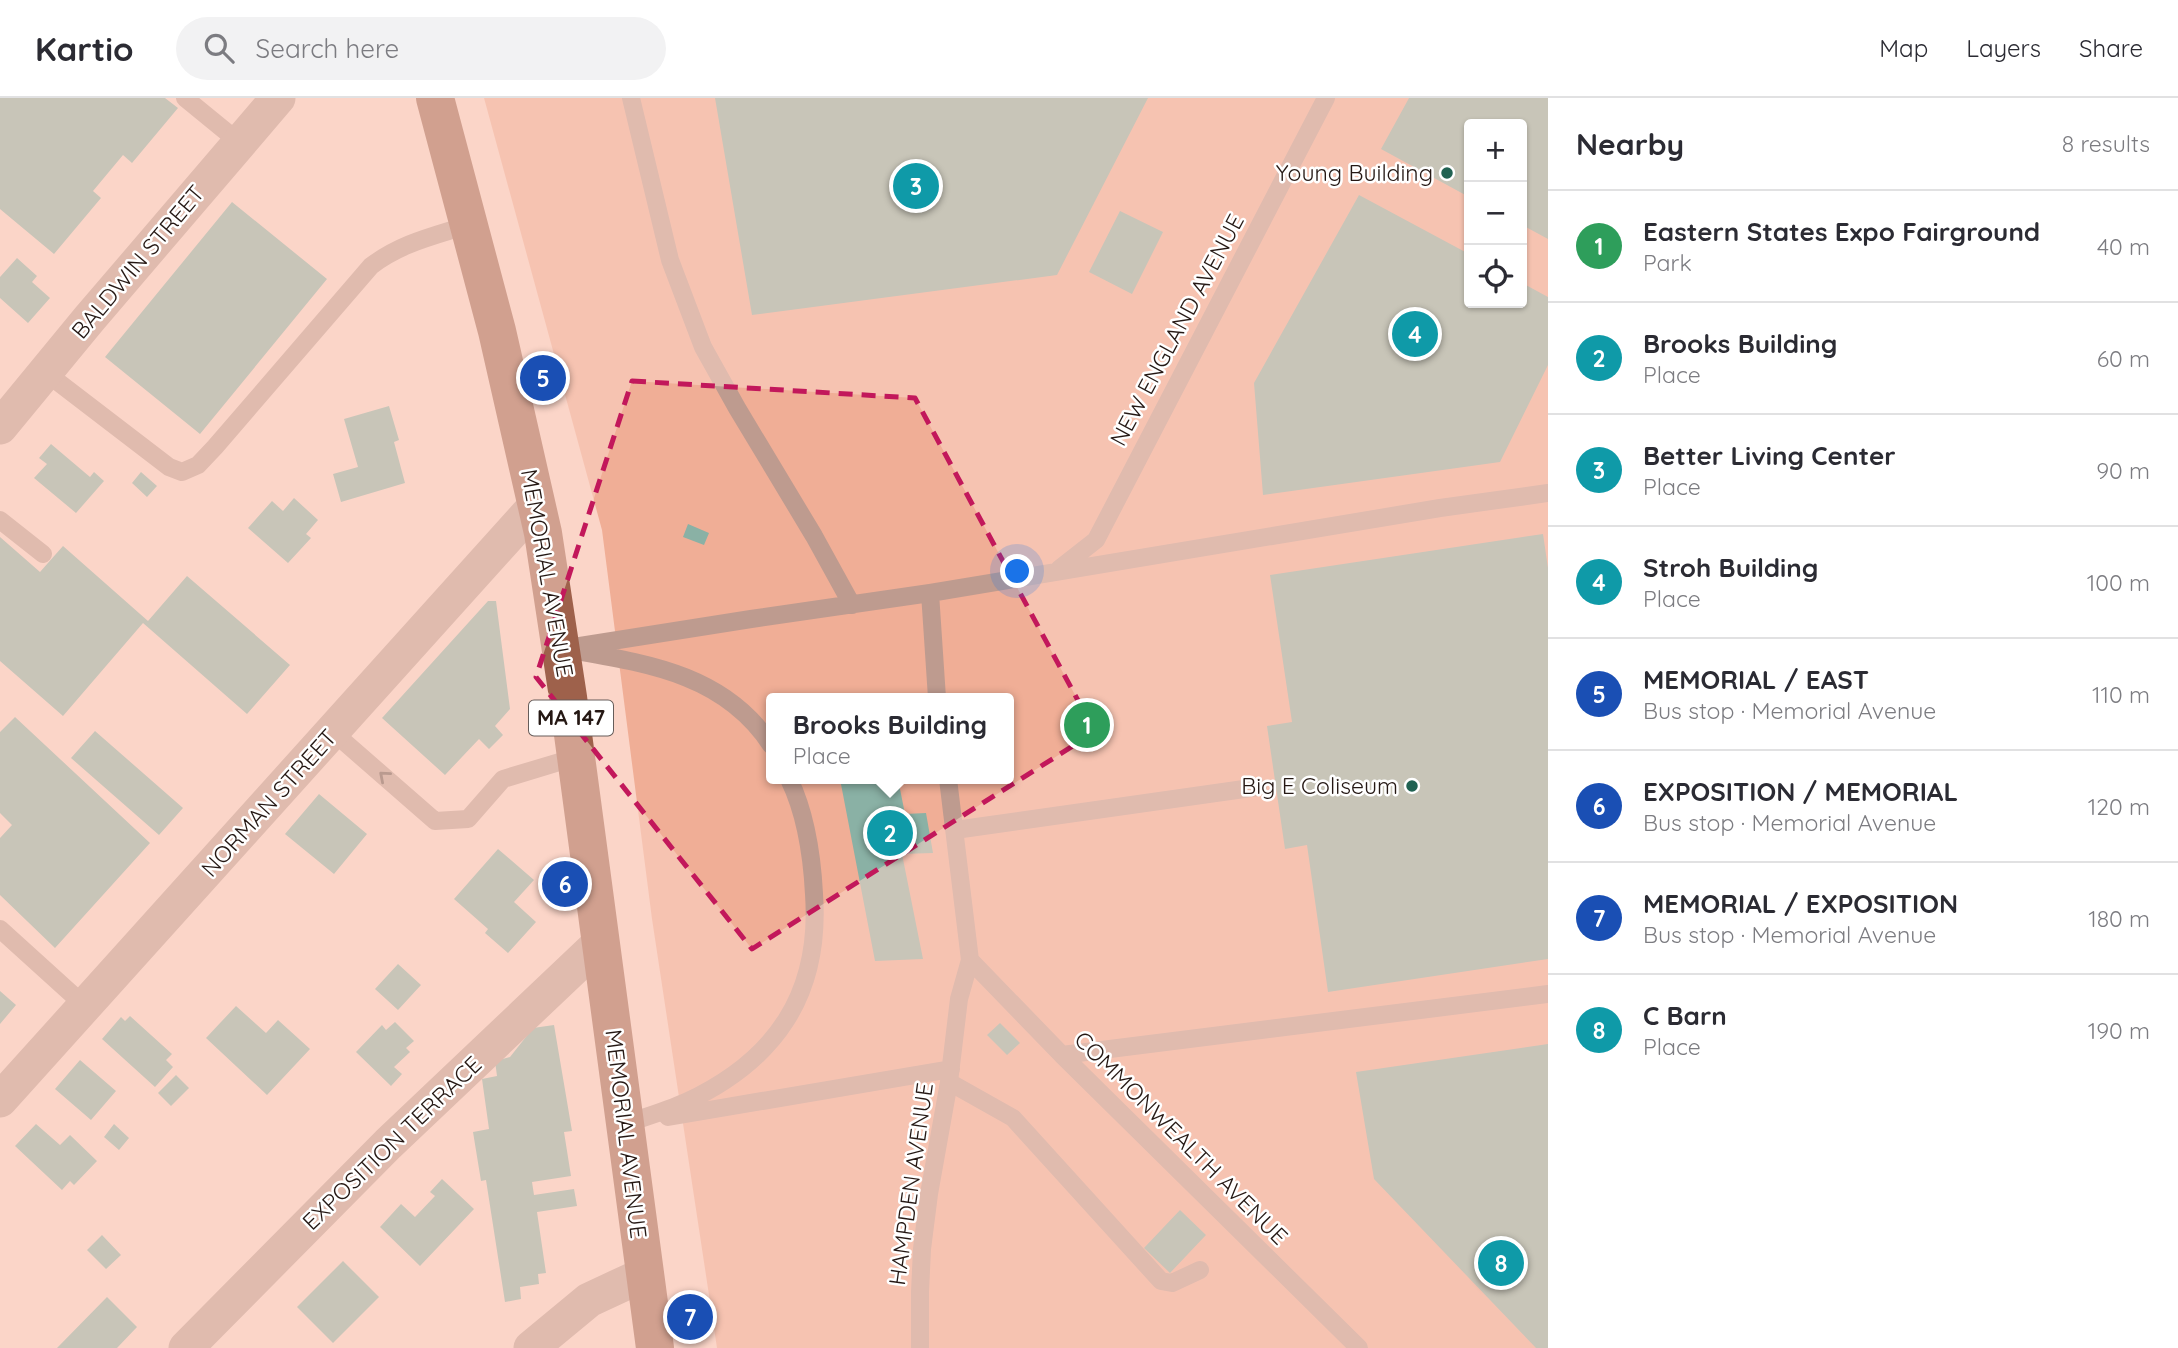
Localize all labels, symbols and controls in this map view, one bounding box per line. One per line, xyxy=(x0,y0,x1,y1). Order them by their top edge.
search box xyxy=(176,17,666,80)
text: Kartio xyxy=(35,28,134,69)
icon: search xyxy=(200,29,238,67)
text: Search here xyxy=(256,32,399,65)
text: Map xyxy=(1879,33,1928,63)
text: Layers xyxy=(1966,33,2041,63)
text: Share xyxy=(2079,33,2143,63)
map controls xyxy=(1464,119,1527,308)
button: + xyxy=(1464,119,1527,182)
text: Nearby xyxy=(1576,125,1684,163)
text: 8 results xyxy=(2062,129,2150,158)
place label: Young Building xyxy=(1276,158,1433,187)
pin: 3 xyxy=(893,160,939,212)
marker: Young Building xyxy=(1439,165,1455,181)
street label: BALDWIN STREET xyxy=(65,179,210,344)
button: − xyxy=(1464,182,1527,245)
street label: NEW ENGLAND AVENUE xyxy=(1103,209,1250,451)
text: Eastern States Expo Fairground xyxy=(1643,215,2040,248)
text: 1 xyxy=(1595,232,1603,261)
text: 40 m xyxy=(2097,232,2150,261)
button: locate xyxy=(1464,245,1527,308)
text: Park xyxy=(1643,248,1692,277)
pin: 4 xyxy=(1392,308,1438,360)
text: Brooks Building xyxy=(1643,327,1837,360)
text: 2 xyxy=(1592,344,1606,373)
text: 60 m xyxy=(2097,344,2150,373)
pin: 5 xyxy=(520,352,566,404)
text: Place xyxy=(1643,360,1701,389)
text: Better Living Center xyxy=(1643,439,1896,472)
text: 3 xyxy=(1593,456,1605,485)
text: 90 m xyxy=(2096,456,2150,485)
street label: MEMORIAL AVENUE xyxy=(515,467,580,679)
text: Place xyxy=(1643,472,1701,501)
text: Stroh Building xyxy=(1643,551,1818,584)
your location xyxy=(1000,554,1034,588)
text: 4 xyxy=(1592,568,1606,597)
text: 100 m xyxy=(2087,568,2150,597)
text: Place xyxy=(1643,584,1701,613)
text: MEMORIAL / EAST xyxy=(1643,663,1869,696)
text: 5 xyxy=(1592,680,1606,709)
text: 110 m xyxy=(2092,680,2150,709)
popup xyxy=(766,693,1014,784)
text: Bus stop · Memorial Avenue xyxy=(1643,696,1936,725)
pin: 1 xyxy=(1064,699,1110,751)
road number: MA 147 xyxy=(529,700,613,736)
text: Brooks Building xyxy=(793,708,987,741)
street label: NORMAN STREET xyxy=(195,723,343,883)
text: Place xyxy=(793,741,851,770)
place label: Big E Coliseum xyxy=(1241,771,1398,800)
one-way arrow xyxy=(379,772,392,784)
text: EXPOSITION / MEMORIAL xyxy=(1643,775,1958,808)
marker: Big E Coliseum xyxy=(1404,778,1420,794)
text: 6 xyxy=(1593,792,1605,821)
text: 120 m xyxy=(2088,792,2150,821)
pin: 2 xyxy=(867,807,913,859)
text: Bus stop · Memorial Avenue xyxy=(1643,808,1936,837)
pin: 6 xyxy=(542,858,588,910)
text: MEMORIAL / EXPOSITION xyxy=(1643,887,1958,920)
text: 7 xyxy=(1593,904,1605,933)
text: 180 m xyxy=(2088,904,2150,933)
text: Bus stop · Memorial Avenue xyxy=(1643,920,1936,949)
text: C Barn xyxy=(1643,999,1727,1032)
text: 8 xyxy=(1593,1016,1605,1045)
text: 190 m xyxy=(2088,1016,2150,1045)
street label: COMMONWEALTH AVENUE xyxy=(1069,1025,1294,1250)
street label: MEMORIAL AVENUE xyxy=(599,1028,654,1240)
text: Place xyxy=(1643,1032,1701,1061)
street label: EXPOSITION TERRACE xyxy=(296,1050,487,1236)
street label: HAMPDEN AVENUE xyxy=(882,1081,939,1287)
pin: 8 xyxy=(1478,1237,1524,1289)
pin: 7 xyxy=(667,1291,713,1343)

